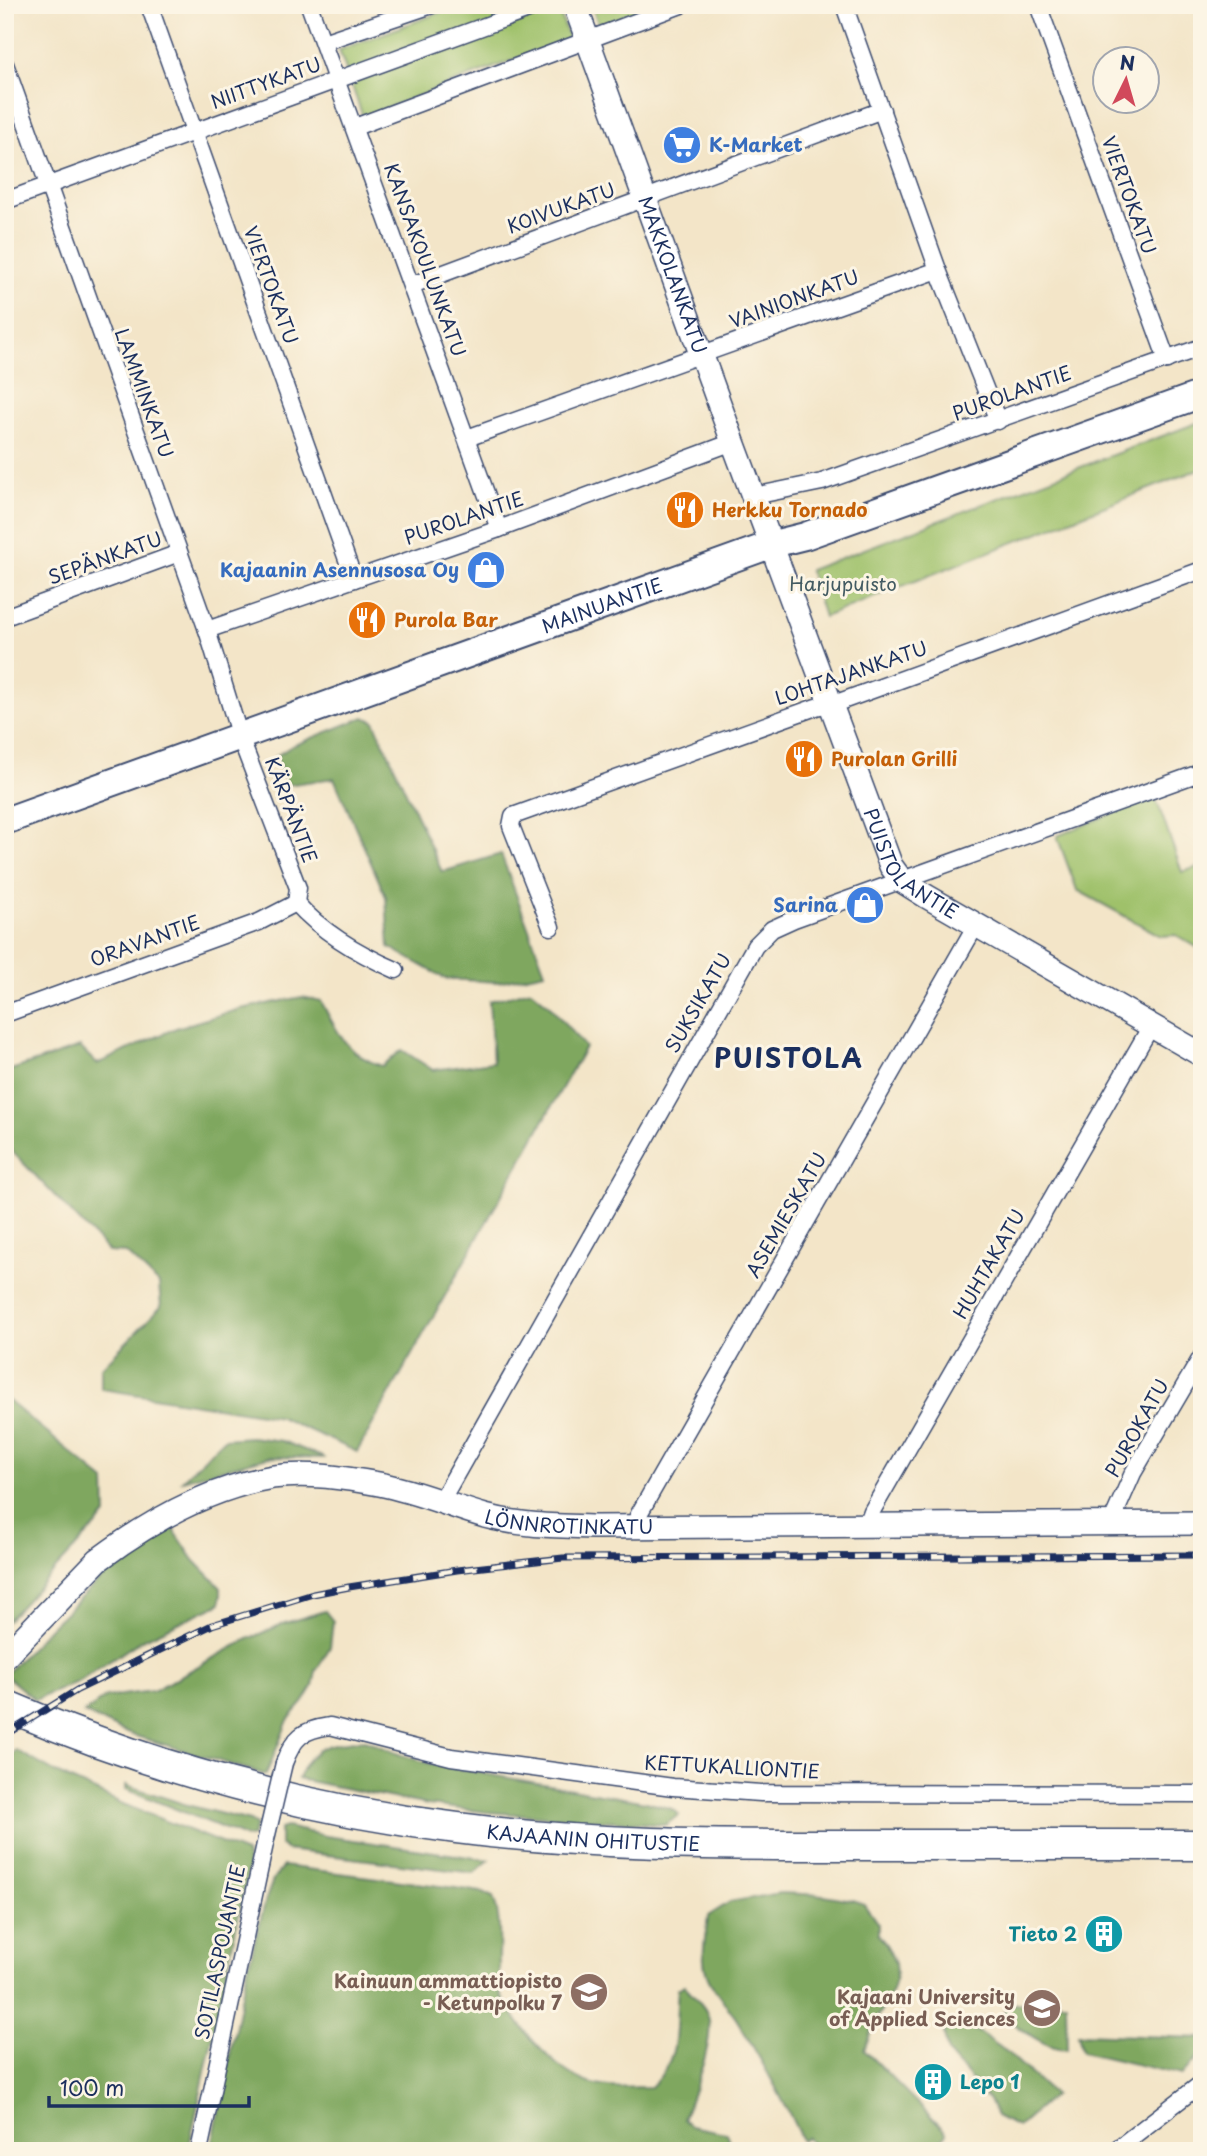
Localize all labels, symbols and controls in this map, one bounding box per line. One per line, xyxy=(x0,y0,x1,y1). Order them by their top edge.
north arrow xyxy=(1092,46,1162,116)
text: N xyxy=(1119,47,1136,77)
street label: NIITTYKATU xyxy=(206,49,325,115)
supermarket icon: K-Market xyxy=(661,124,703,166)
place label: K-Market xyxy=(709,130,803,158)
street label: VIERTOKATU xyxy=(1096,132,1164,258)
street label: KANSAKOULUNKATU xyxy=(378,159,474,360)
street label: KOIVUKATU xyxy=(502,174,619,240)
street label: MAKKOLANKATU xyxy=(632,192,715,357)
street label: VIERTOKATU xyxy=(238,222,306,348)
street label: VAINIONKATU xyxy=(725,262,862,334)
street label: LAMMINKATU xyxy=(109,324,181,461)
street label: PUROLANTIE xyxy=(948,358,1075,427)
street label: PUROLANTIE xyxy=(400,483,527,551)
restaurant icon: Herkku Tornado xyxy=(664,489,706,531)
place label: Herkku Tornado xyxy=(712,495,868,523)
street label: SEPÄNKATU xyxy=(44,523,166,591)
shop icon: Kajaanin Asennusosa Oy xyxy=(465,549,507,591)
place label: Kajaanin Asennusosa Oy xyxy=(220,555,459,583)
park label: Harjupuisto xyxy=(789,569,897,597)
street label: MAINUANTIE xyxy=(538,570,666,639)
restaurant icon: Purola Bar xyxy=(346,599,388,641)
place label: Purola Bar xyxy=(394,605,498,633)
street label: LOHTAJANKATU xyxy=(771,633,931,711)
restaurant icon: Purolan Grilli xyxy=(783,738,825,780)
place label: Purolan Grilli xyxy=(831,744,958,772)
street label: KÄRPÄNTIE xyxy=(259,753,325,867)
street label: PUISTOLANTIE xyxy=(858,804,964,925)
shop icon: Sarina xyxy=(844,884,886,926)
place label: Sarina xyxy=(773,890,838,918)
street label: ORAVANTIE xyxy=(86,907,204,973)
street label: SUKSIKATU xyxy=(657,947,737,1058)
district label: PUISTOLA xyxy=(714,1038,864,1077)
street label: ASEMIESKATU xyxy=(738,1147,832,1282)
street label: HUHTAKATU xyxy=(945,1203,1031,1324)
street label: PUROKATU xyxy=(1098,1373,1175,1482)
street label: LÖNNROTINKATU xyxy=(482,1502,653,1540)
street label: KETTUKALLIONTIE xyxy=(644,1747,820,1785)
street label: KAJAANIN OHITUSTIE xyxy=(485,1817,701,1857)
street label: SOTILASPOJANTIE xyxy=(187,1862,251,2042)
building icon: Tieto 2 xyxy=(1083,1913,1125,1955)
place label: Tieto 2 xyxy=(1009,1919,1077,1947)
place label: Kainuun ammattiopisto - Ketunpolku 7 xyxy=(334,1966,562,2016)
school or university icon: Kainuun ammattiopisto - Ketunpolku 7 xyxy=(568,1971,610,2013)
place label: Kajaani University of Applied Sciences xyxy=(829,1982,1015,2032)
school or university icon: Kajaani University of Applied Sciences xyxy=(1021,1987,1063,2029)
building icon: Lepo 1 xyxy=(912,2061,954,2103)
scale bar xyxy=(49,2065,248,2109)
place label: Lepo 1 xyxy=(960,2067,1019,2095)
text: 100 m xyxy=(60,2071,124,2103)

